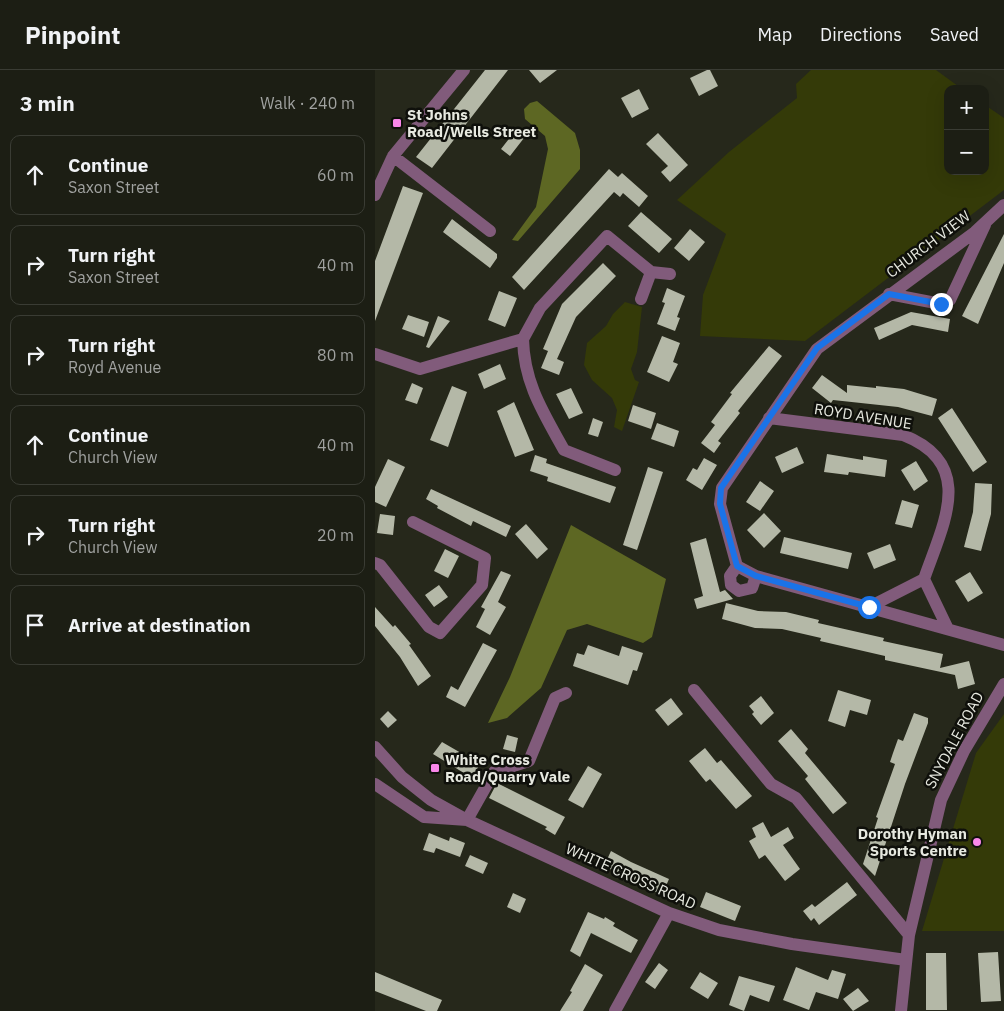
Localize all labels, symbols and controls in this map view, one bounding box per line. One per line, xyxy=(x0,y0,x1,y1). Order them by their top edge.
text: Pinpoint xyxy=(25,19,120,51)
text: Map xyxy=(757,23,792,46)
text: Directions xyxy=(820,23,902,46)
text: Saved xyxy=(930,23,979,46)
map controls xyxy=(944,85,989,175)
button: + xyxy=(944,85,989,130)
text: 3 min xyxy=(20,89,75,117)
text: Walk · 240 m xyxy=(260,93,355,113)
place label: St Johns Road/Wells Street xyxy=(407,105,537,141)
marker: St Johns Road/Wells Street xyxy=(391,117,403,129)
button: − xyxy=(944,130,989,175)
text: Continue xyxy=(68,153,148,177)
icon: ahead xyxy=(21,161,49,189)
text: 60 m xyxy=(317,165,354,185)
text: Saxon Street xyxy=(68,177,159,197)
street label: CHURCH VIEW xyxy=(882,206,974,282)
text: Turn right xyxy=(68,243,155,267)
icon: right xyxy=(21,251,49,279)
text: 40 m xyxy=(317,255,354,275)
text: Saxon Street xyxy=(68,267,159,287)
route end xyxy=(930,293,953,316)
text: Turn right xyxy=(68,333,155,357)
icon: right xyxy=(21,341,49,369)
text: 80 m xyxy=(317,345,354,365)
text: Royd Avenue xyxy=(68,357,161,377)
street label: ROYD AVENUE xyxy=(813,399,913,433)
text: Continue xyxy=(68,423,148,447)
icon: ahead xyxy=(21,431,49,459)
text: 40 m xyxy=(317,435,354,455)
text: Church View xyxy=(68,447,158,467)
text: Turn right xyxy=(68,513,155,537)
icon: right xyxy=(21,521,49,549)
text: 20 m xyxy=(317,525,354,545)
text: Church View xyxy=(68,537,158,557)
route start xyxy=(858,596,881,619)
icon: arrive xyxy=(21,611,49,639)
text: Arrive at destination xyxy=(68,613,251,637)
street label: SNYDALE ROAD xyxy=(920,688,988,792)
place label: White Cross Road/Quarry Vale xyxy=(445,750,570,786)
marker: White Cross Road/Quarry Vale xyxy=(429,762,441,774)
place label: Dorothy Hyman Sports Centre xyxy=(858,824,967,860)
marker: Dorothy Hyman Sports Centre xyxy=(971,836,983,848)
street label: WHITE CROSS ROAD xyxy=(563,839,699,913)

